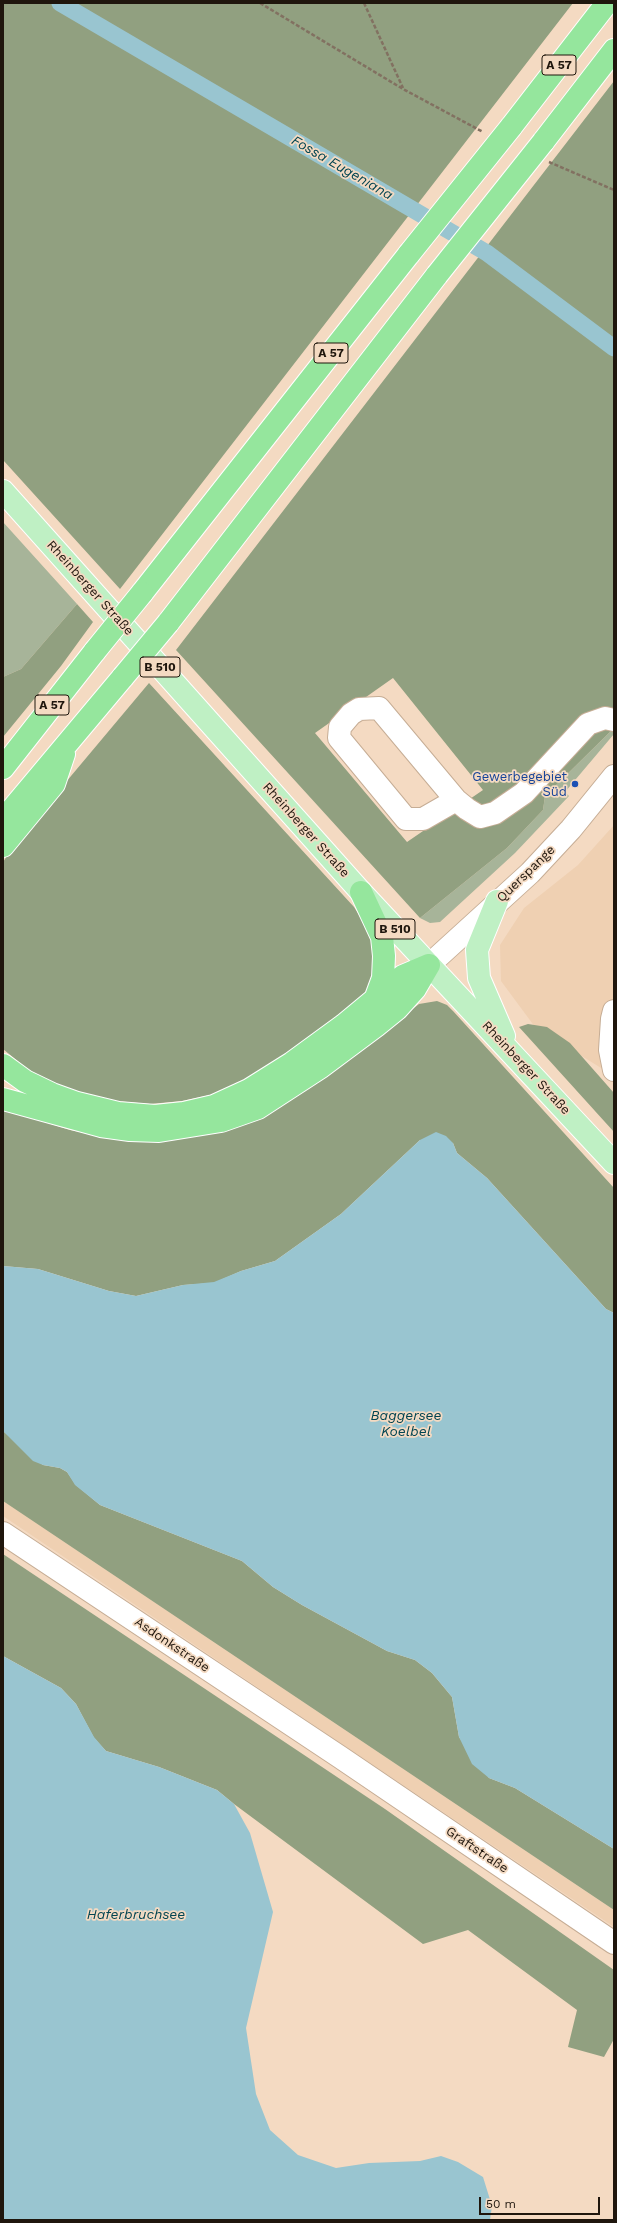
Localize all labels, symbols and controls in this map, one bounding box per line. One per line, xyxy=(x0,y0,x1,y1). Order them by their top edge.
road number: A 57 xyxy=(542,55,576,75)
water label: Fossa Eugeniana xyxy=(288,132,396,204)
road number: A 57 xyxy=(314,343,348,363)
street label: Rheinberger Straße xyxy=(43,537,137,639)
road number: B 510 xyxy=(140,657,180,677)
road number: A 57 xyxy=(35,695,69,715)
place label: Gewerbegebiet Süd xyxy=(472,769,567,800)
street label: Rheinberger Straße xyxy=(259,779,353,881)
marker: Gewerbegebiet Süd xyxy=(570,779,580,789)
street label: Querspange xyxy=(494,842,558,906)
road number: B 510 xyxy=(375,919,415,939)
street label: Rheinberger Straße xyxy=(479,1018,573,1118)
water label: Baggersee Koelbel xyxy=(371,1408,441,1440)
street label: Asdonkstraße xyxy=(132,1614,212,1676)
street label: Graftstraße xyxy=(443,1823,511,1877)
water label: Haferbruchsee xyxy=(87,1907,185,1923)
scale bar xyxy=(481,2189,602,2215)
text: 50 m xyxy=(486,2197,516,2211)

